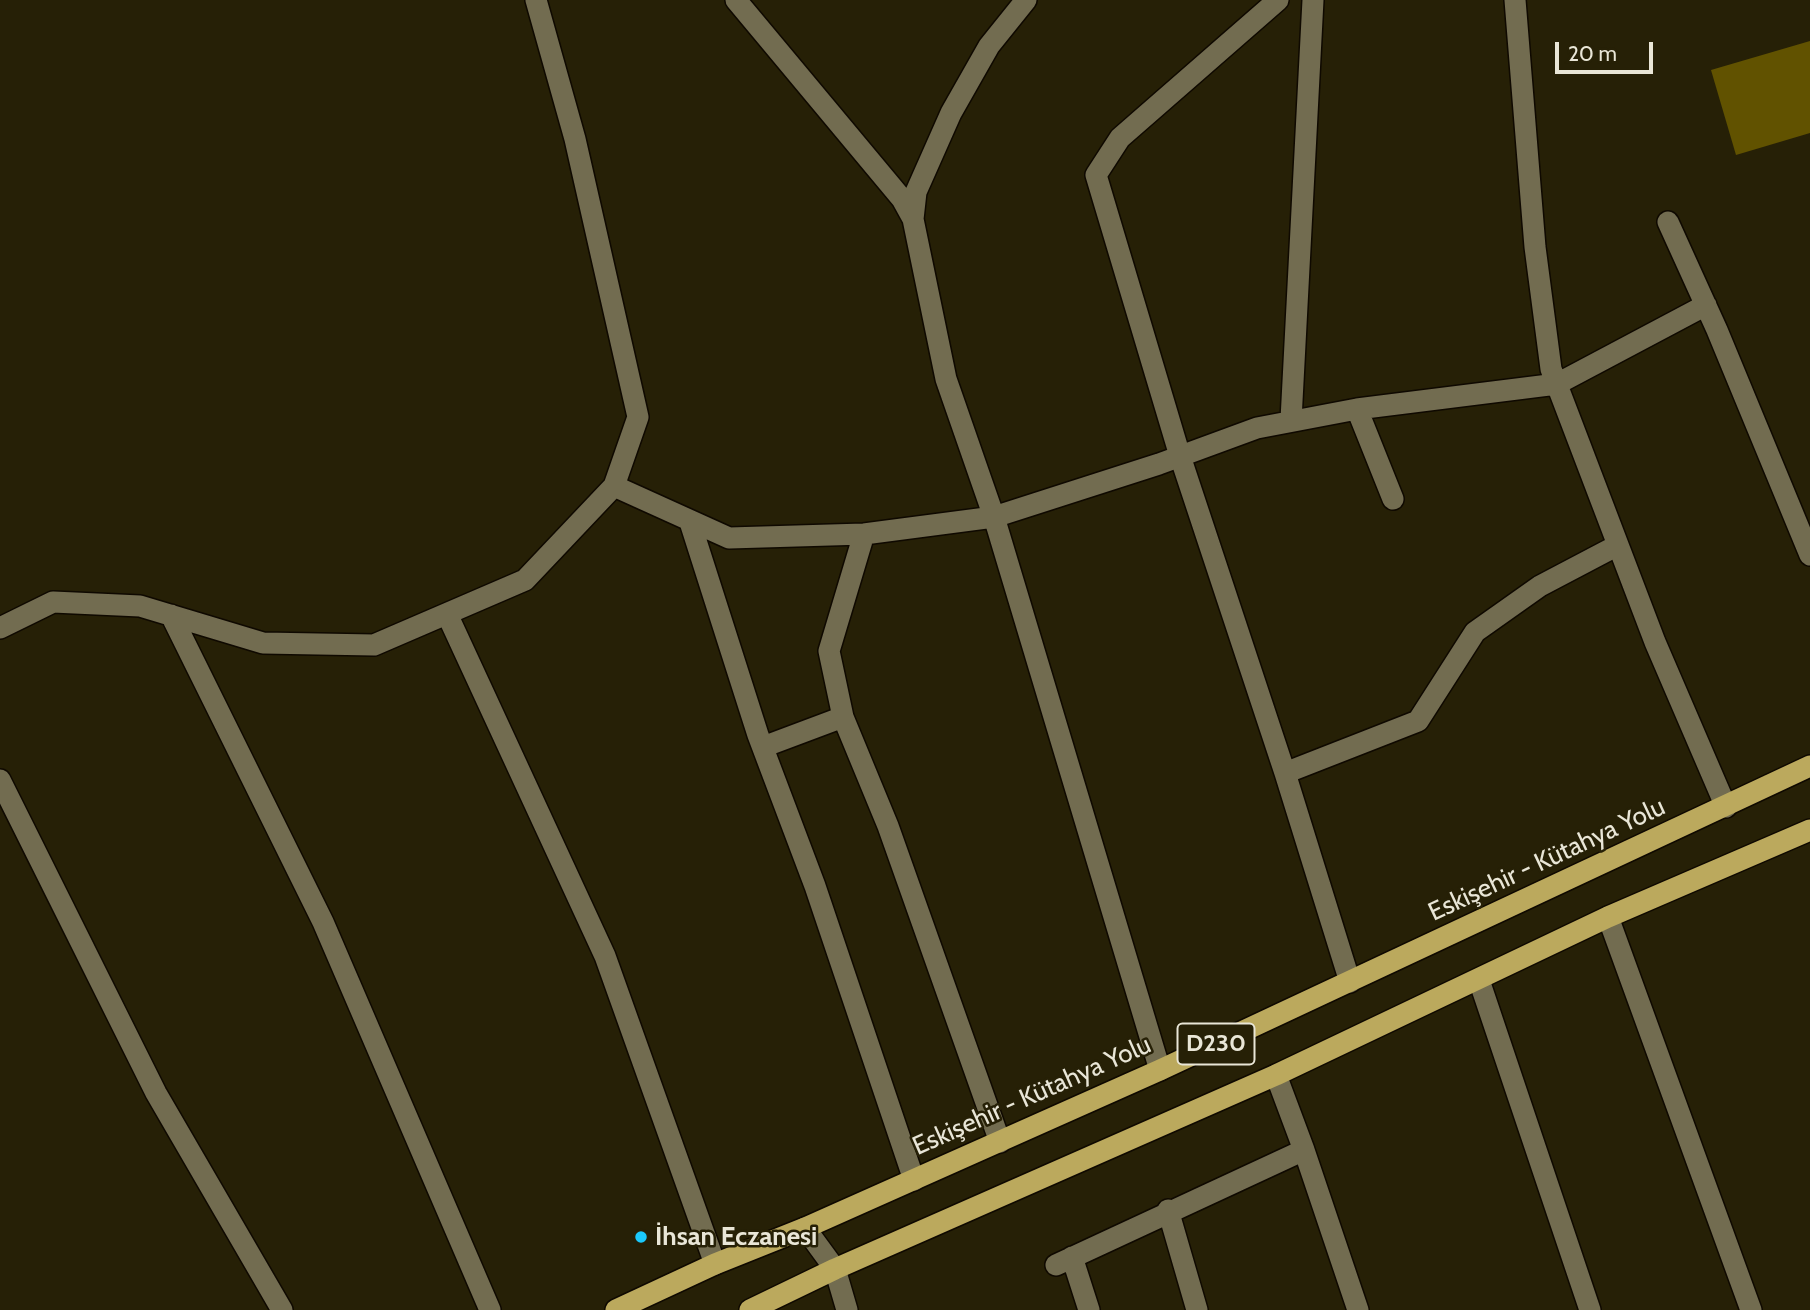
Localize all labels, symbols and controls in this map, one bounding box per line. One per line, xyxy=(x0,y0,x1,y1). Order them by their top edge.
scale bar xyxy=(1558,28,1656,72)
text: 20 m xyxy=(1568,41,1617,66)
street label: Eskişehir - Kütahya Yolu xyxy=(1424,791,1670,929)
road number: D230 xyxy=(1178,1024,1254,1064)
street label: Eskişehir - Kütahya Yolu xyxy=(908,1029,1156,1163)
place label: İhsan Eczanesi xyxy=(655,1221,817,1253)
marker: İhsan Eczanesi xyxy=(633,1229,649,1245)

